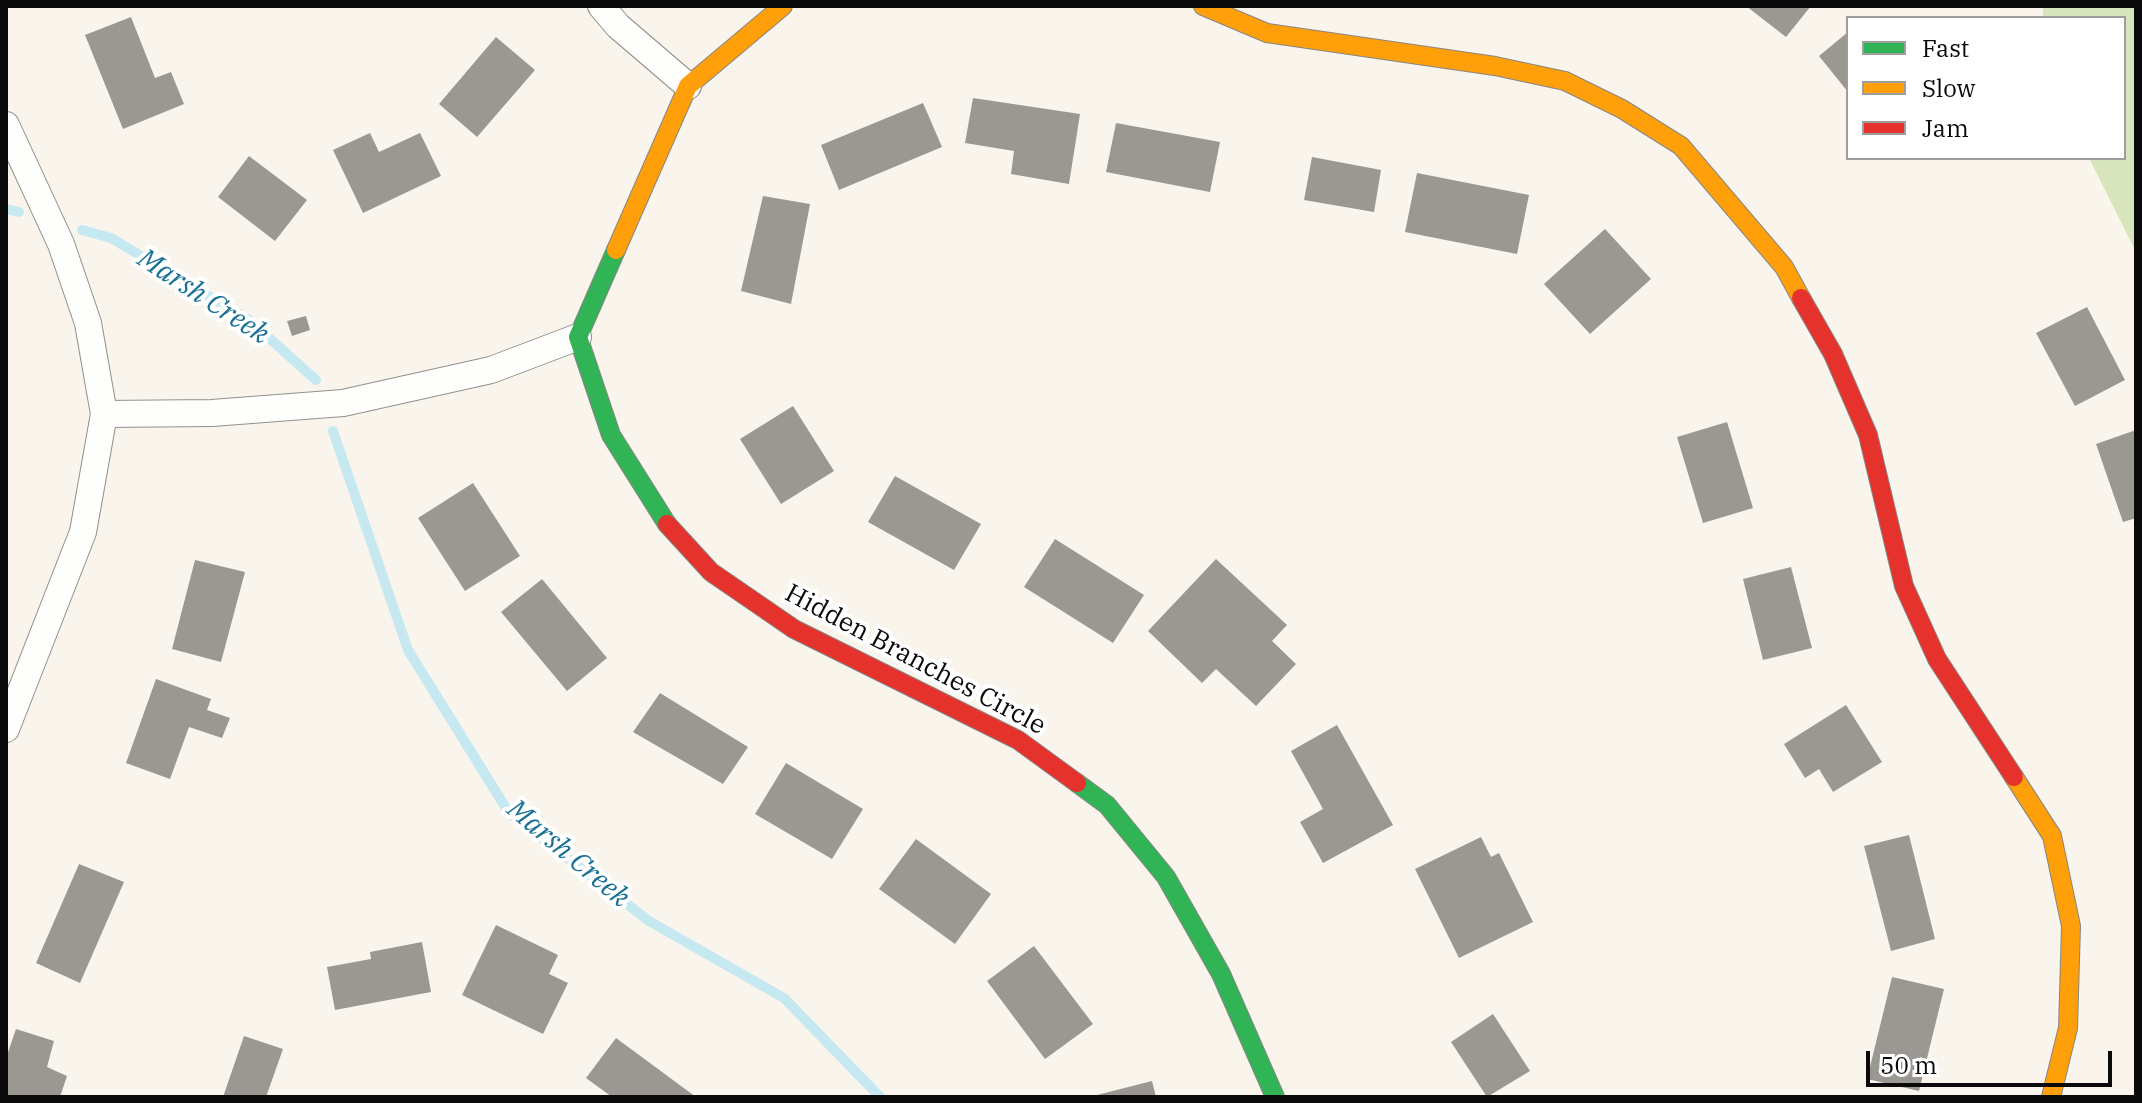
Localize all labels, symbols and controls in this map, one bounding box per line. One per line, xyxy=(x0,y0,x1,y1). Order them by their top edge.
legend xyxy=(1846,16,2126,160)
text: Fast xyxy=(1922,32,1969,64)
text: Slow xyxy=(1922,72,1975,104)
text: Jam xyxy=(1922,112,1969,144)
water label: Marsh Creek xyxy=(131,242,275,352)
street label: Hidden Branches Circle xyxy=(779,578,1051,742)
water label: Marsh Creek xyxy=(500,793,636,915)
scale bar xyxy=(1870,1035,2116,1085)
text: 50 m xyxy=(1880,1049,1937,1081)

